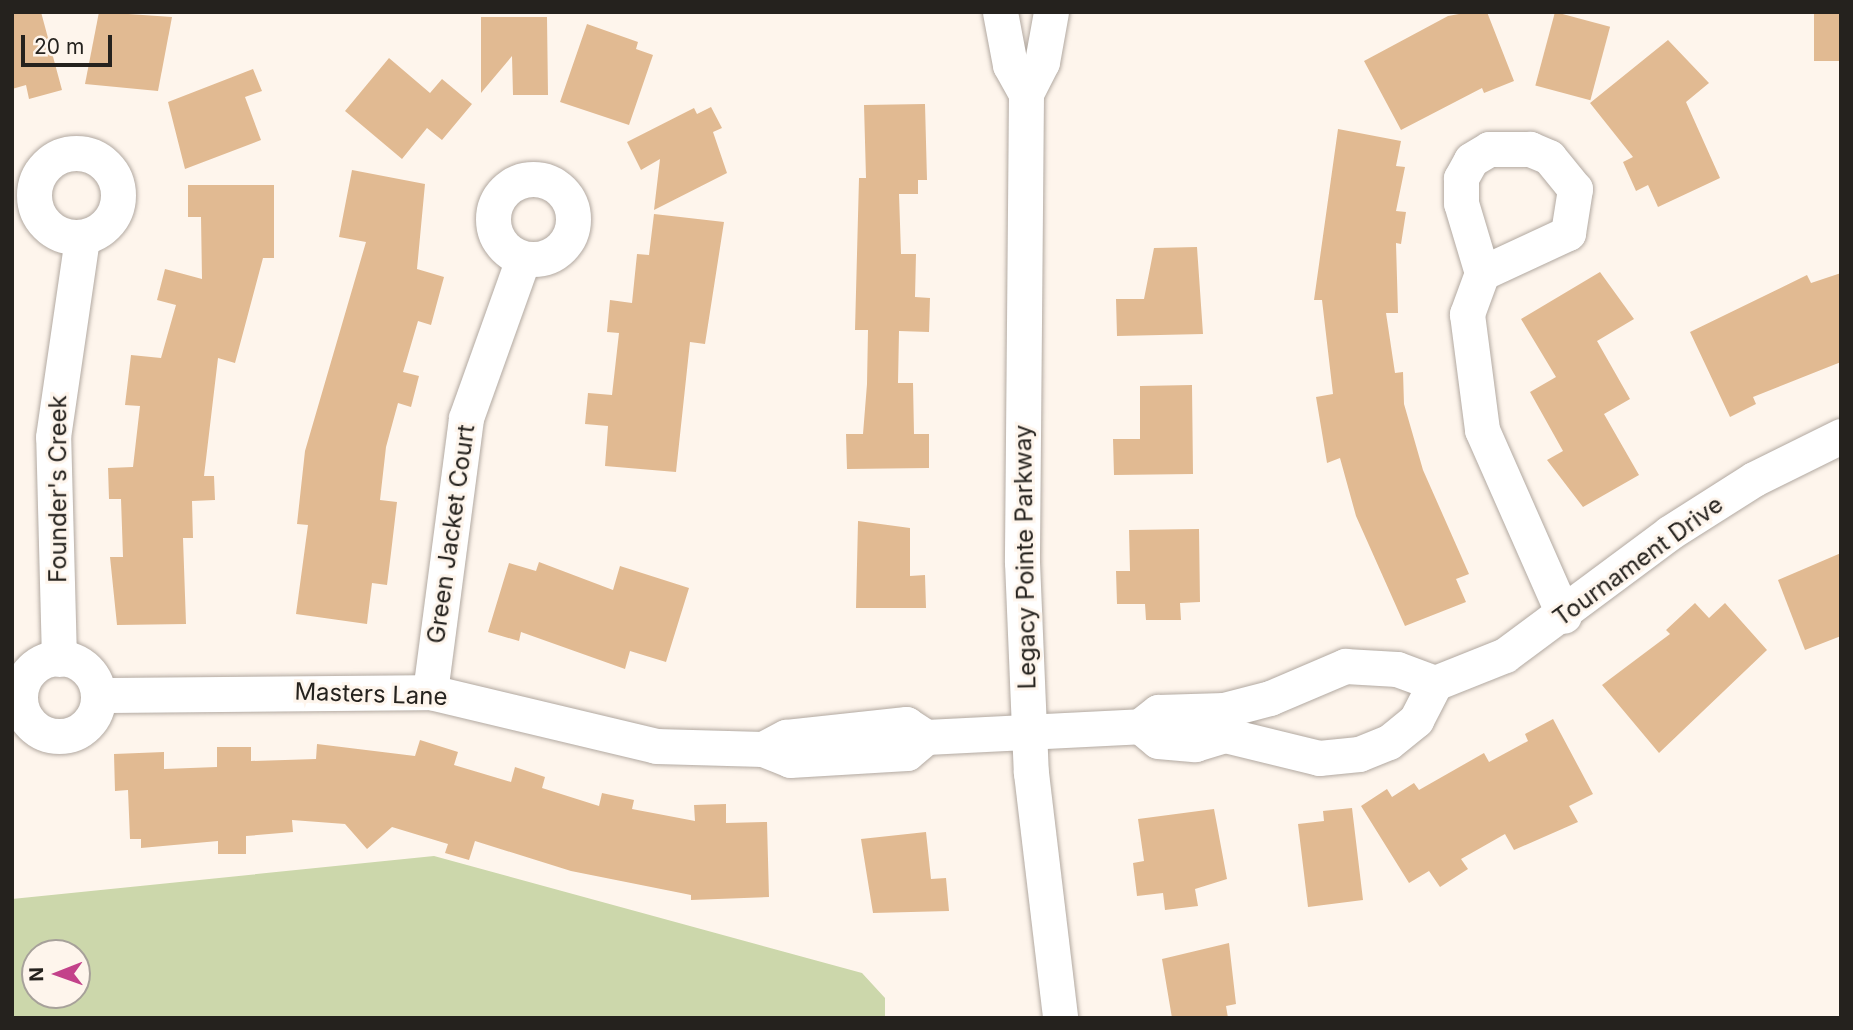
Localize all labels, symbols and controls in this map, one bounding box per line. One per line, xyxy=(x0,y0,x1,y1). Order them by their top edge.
scale bar xyxy=(24,21,116,65)
text: 20 m xyxy=(34,34,84,59)
street label: Founder's Creek xyxy=(44,395,72,583)
street label: Green Jacket Court xyxy=(421,423,481,645)
street label: Legacy Pointe Parkway xyxy=(1008,424,1042,690)
street label: Tournament Drive xyxy=(1548,490,1728,632)
street label: Masters Lane xyxy=(294,677,448,711)
north arrow xyxy=(21,939,91,1009)
text: N xyxy=(25,967,48,982)

